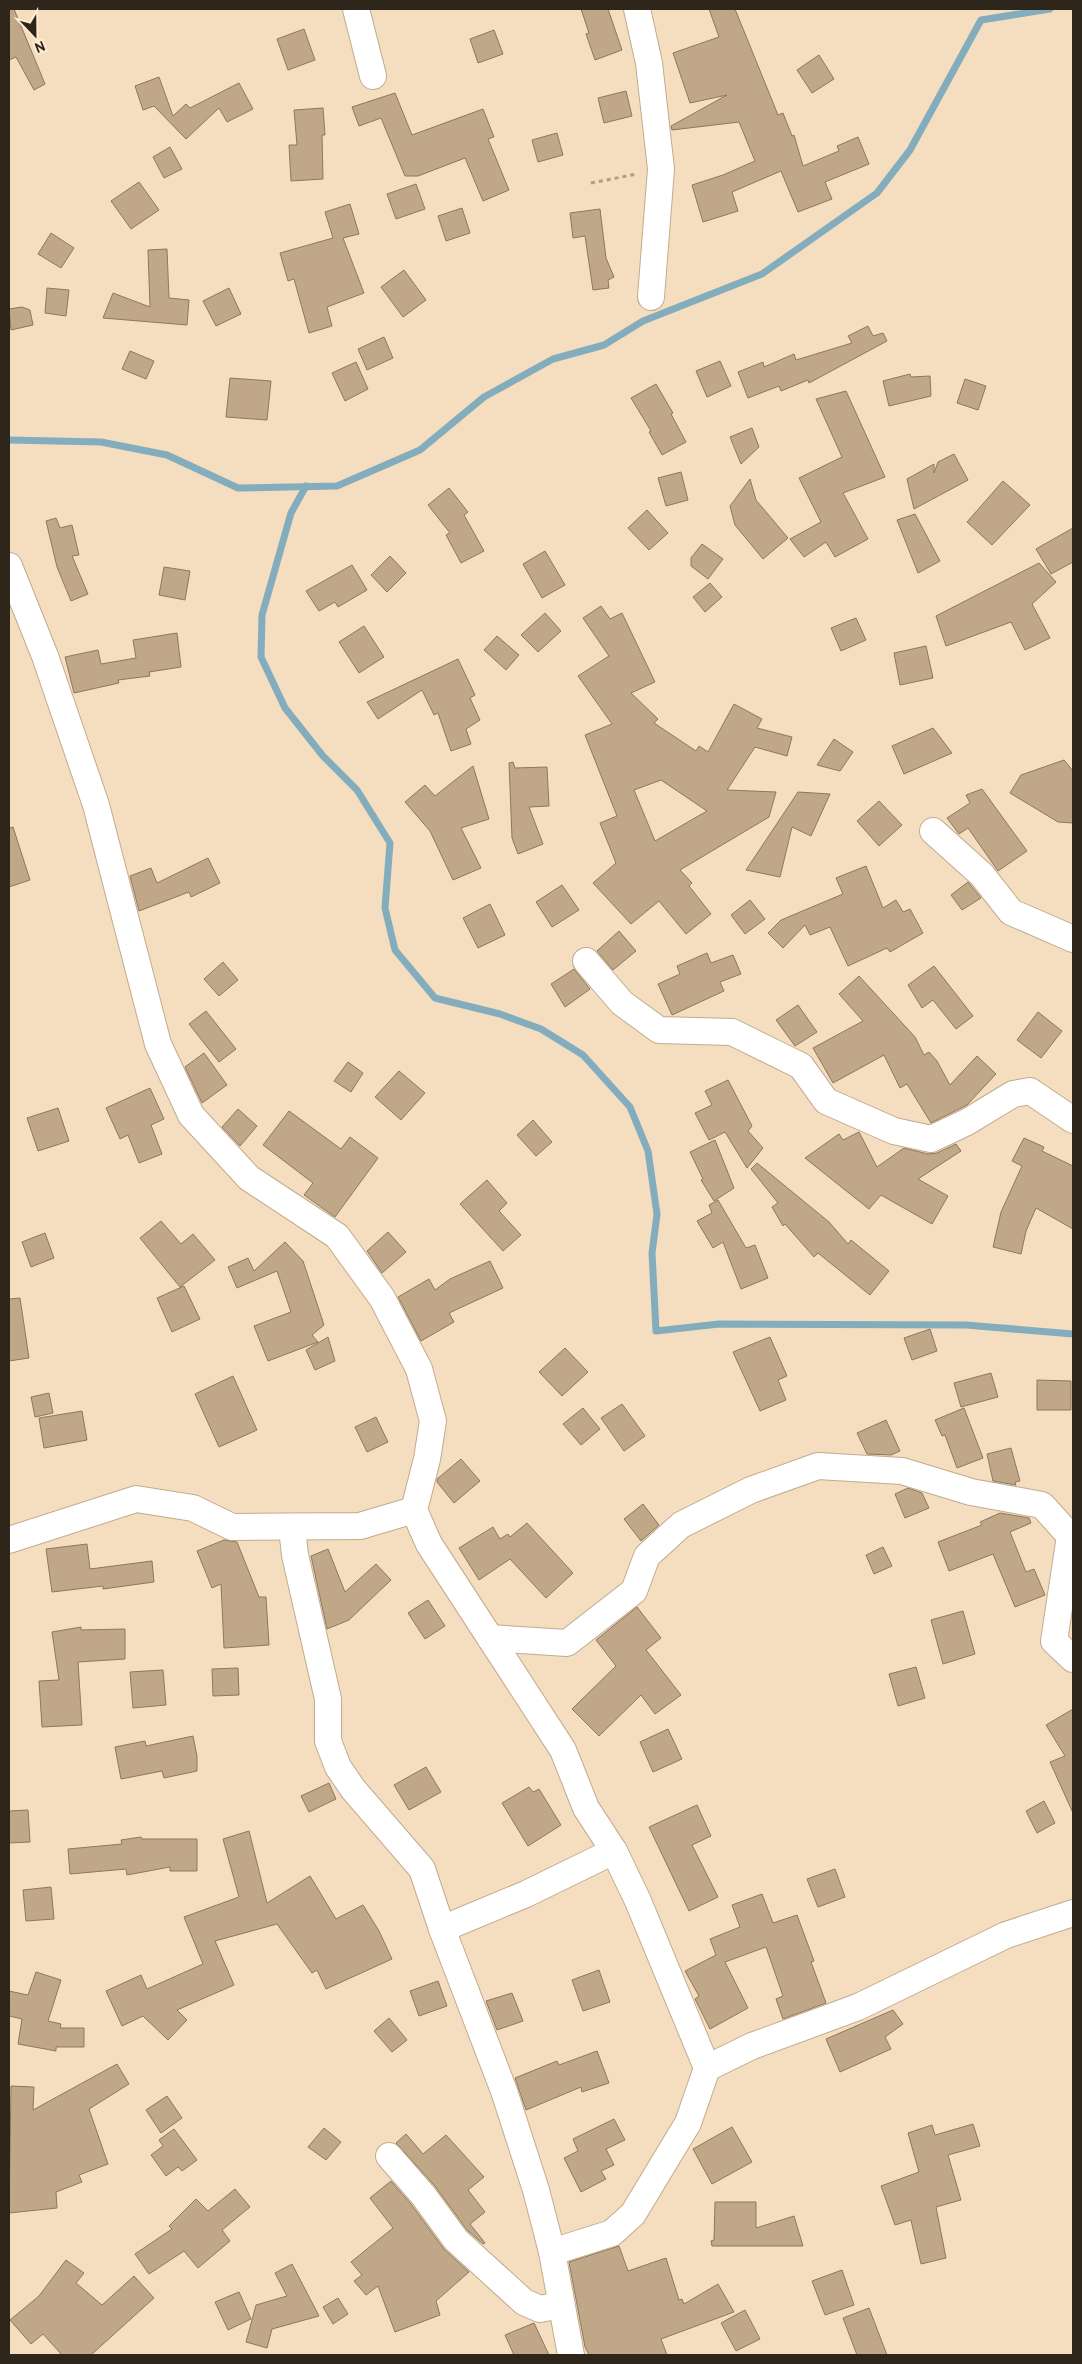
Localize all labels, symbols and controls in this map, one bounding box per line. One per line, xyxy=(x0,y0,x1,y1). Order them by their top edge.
north arrow xyxy=(10,10,60,60)
text: N xyxy=(31,36,47,55)

